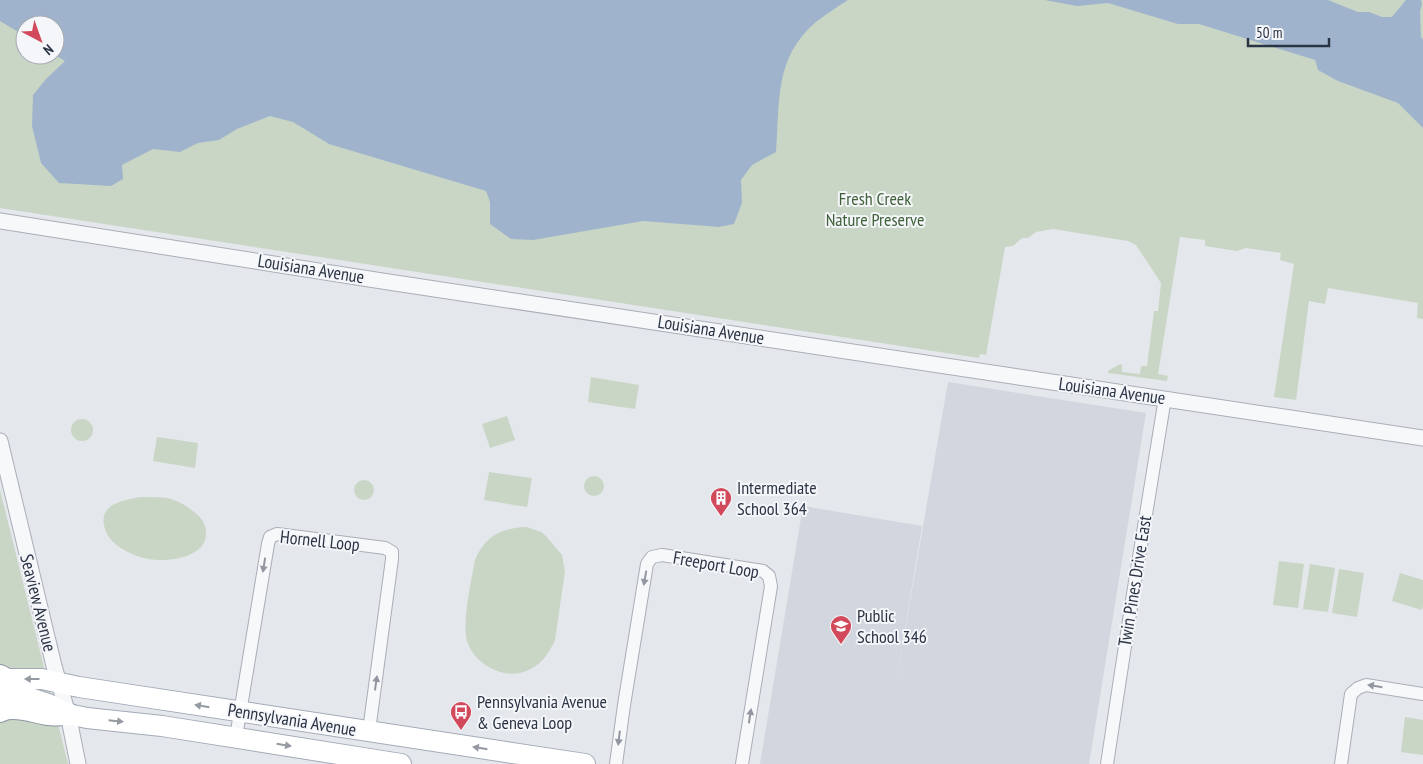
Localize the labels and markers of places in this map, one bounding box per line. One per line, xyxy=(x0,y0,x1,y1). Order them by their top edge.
place label: Intermediate School 364 xyxy=(737,476,817,520)
building icon: Intermediate School 364 xyxy=(709,486,733,517)
place label: Public School 346 xyxy=(857,604,927,648)
school or university icon: Public School 346 xyxy=(829,614,853,645)
place label: Pennsylvania Avenue & Geneva Loop xyxy=(477,690,607,734)
bus stop icon: Pennsylvania Avenue & Geneva Loop xyxy=(449,700,473,731)

